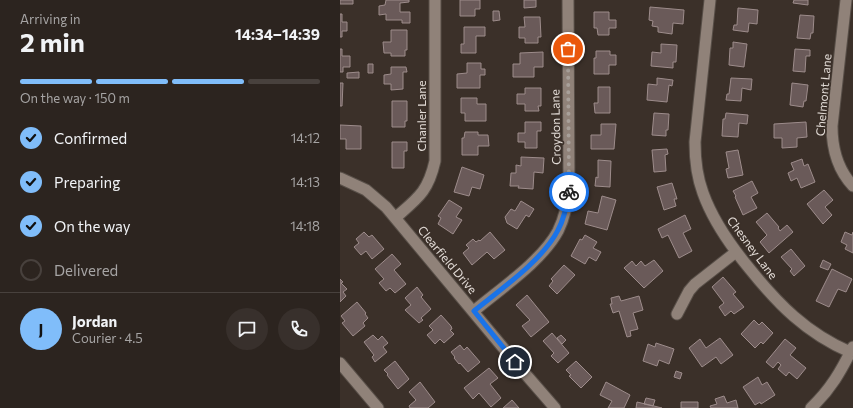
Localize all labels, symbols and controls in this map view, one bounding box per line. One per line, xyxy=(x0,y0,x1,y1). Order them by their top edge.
text: Arriving in xyxy=(20,11,80,27)
text: 14:34–14:39 xyxy=(235,25,320,43)
text: 2 min xyxy=(20,26,85,57)
pin xyxy=(551,32,585,66)
icon: bag xyxy=(557,38,579,60)
street label: Chelmont Lane xyxy=(812,53,834,137)
street label: Chanler Lane xyxy=(414,80,428,152)
street label: Croydon Lane xyxy=(547,89,563,165)
text: On the way · 150 m xyxy=(20,90,130,106)
icon: check xyxy=(20,127,42,149)
text: Confirmed xyxy=(54,129,127,147)
text: 14:12 xyxy=(291,130,320,146)
icon: check xyxy=(20,171,42,193)
courier xyxy=(549,172,589,212)
text: Preparing xyxy=(54,173,120,191)
text: 14:13 xyxy=(291,174,320,190)
icon: bike xyxy=(558,181,580,203)
street label: Chesney Lane xyxy=(725,213,781,281)
icon: check xyxy=(20,215,42,237)
text: On the way xyxy=(54,217,131,235)
text: 14:18 xyxy=(290,218,320,234)
street label: Clearfield Drive xyxy=(415,223,480,296)
text: Delivered xyxy=(54,261,118,279)
button: chat xyxy=(226,308,268,350)
button: phone xyxy=(278,308,320,350)
text: Jordan xyxy=(72,312,117,330)
text: J xyxy=(39,320,43,338)
text: Courier · 4.5 xyxy=(72,330,143,346)
pin xyxy=(498,345,532,379)
icon: home xyxy=(504,351,526,373)

